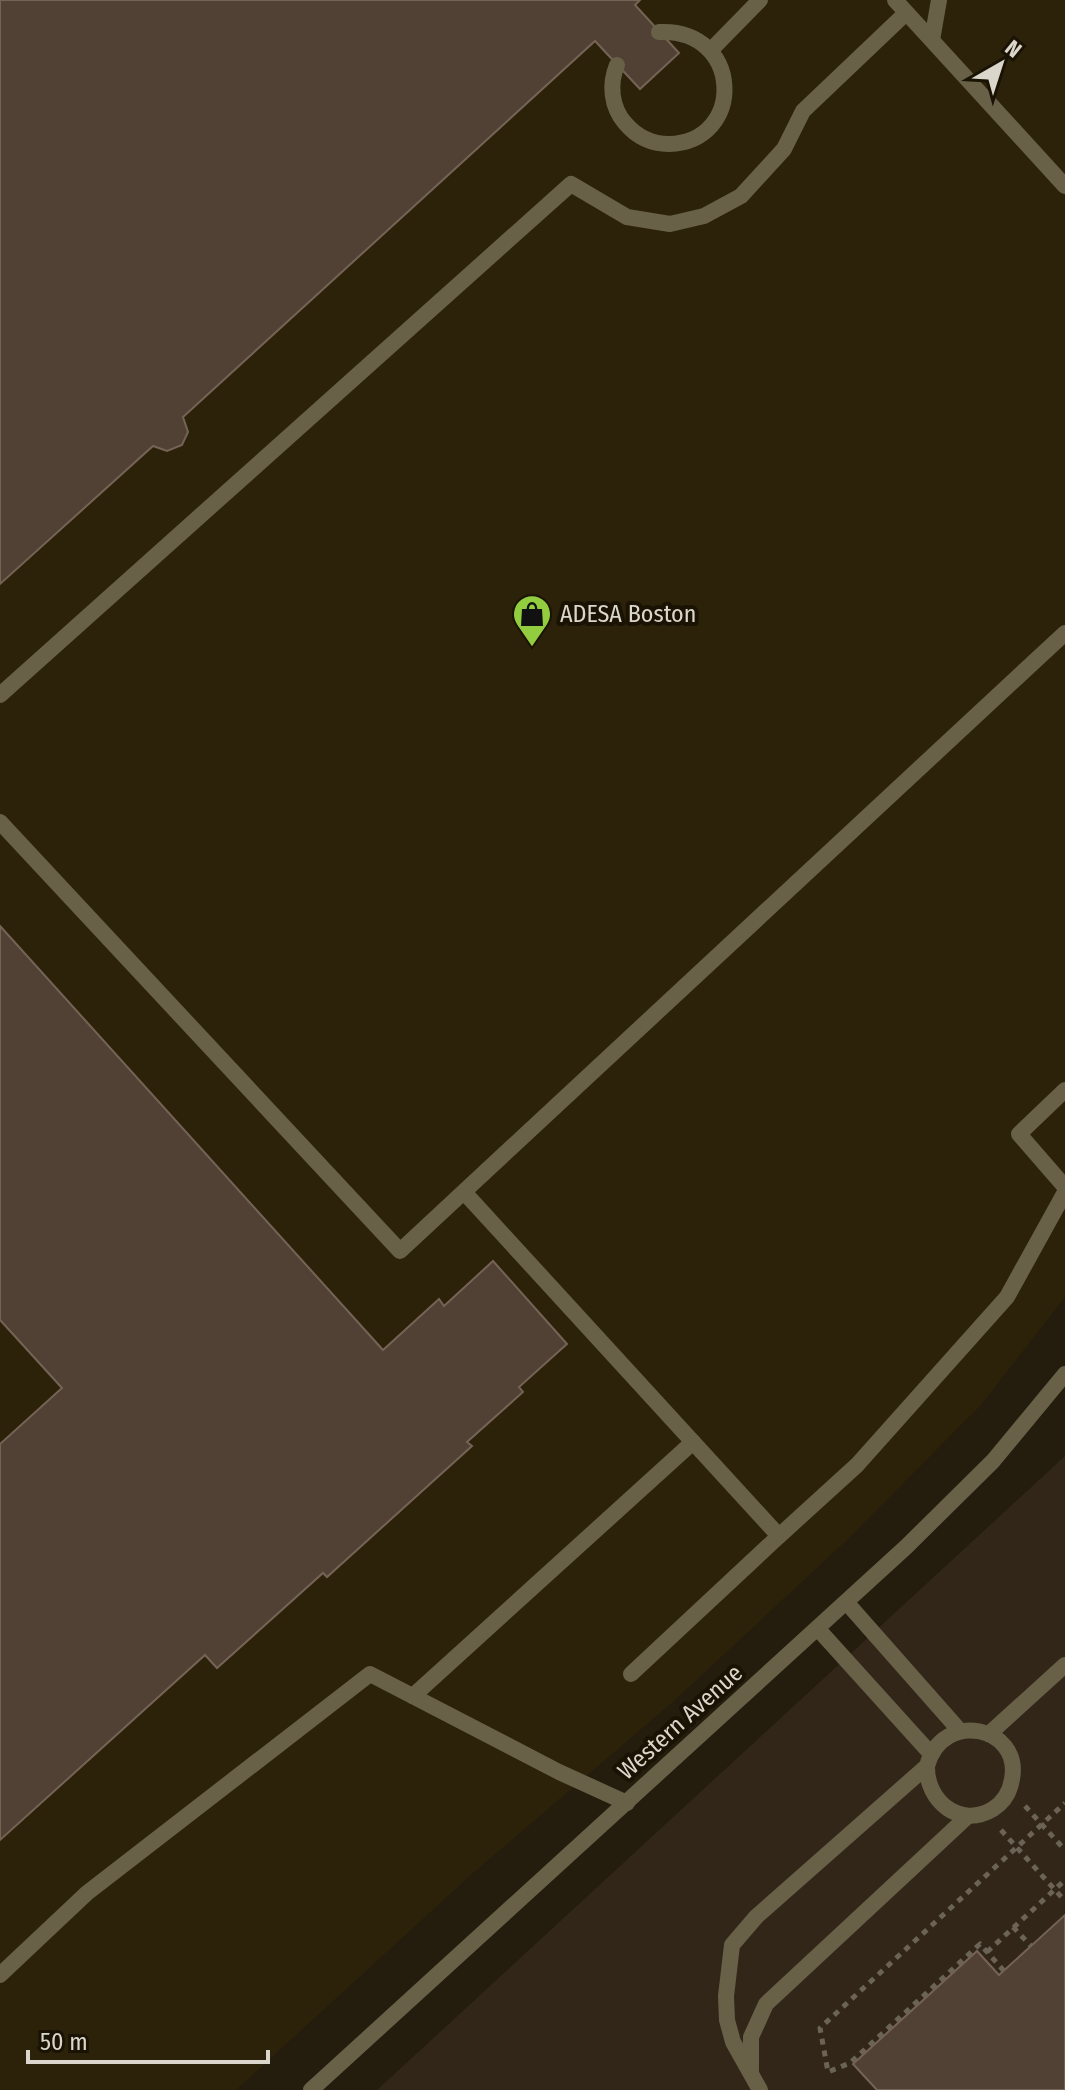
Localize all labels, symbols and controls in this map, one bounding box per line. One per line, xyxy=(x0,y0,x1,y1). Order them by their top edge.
north arrow xyxy=(961,24,1041,104)
text: N xyxy=(1000,34,1027,63)
shop icon: ADESA Boston xyxy=(511,593,553,648)
place label: ADESA Boston xyxy=(560,600,696,628)
street label: Western Avenue xyxy=(612,1659,748,1785)
scale bar xyxy=(28,2014,268,2064)
text: 50 m xyxy=(40,2028,88,2056)

